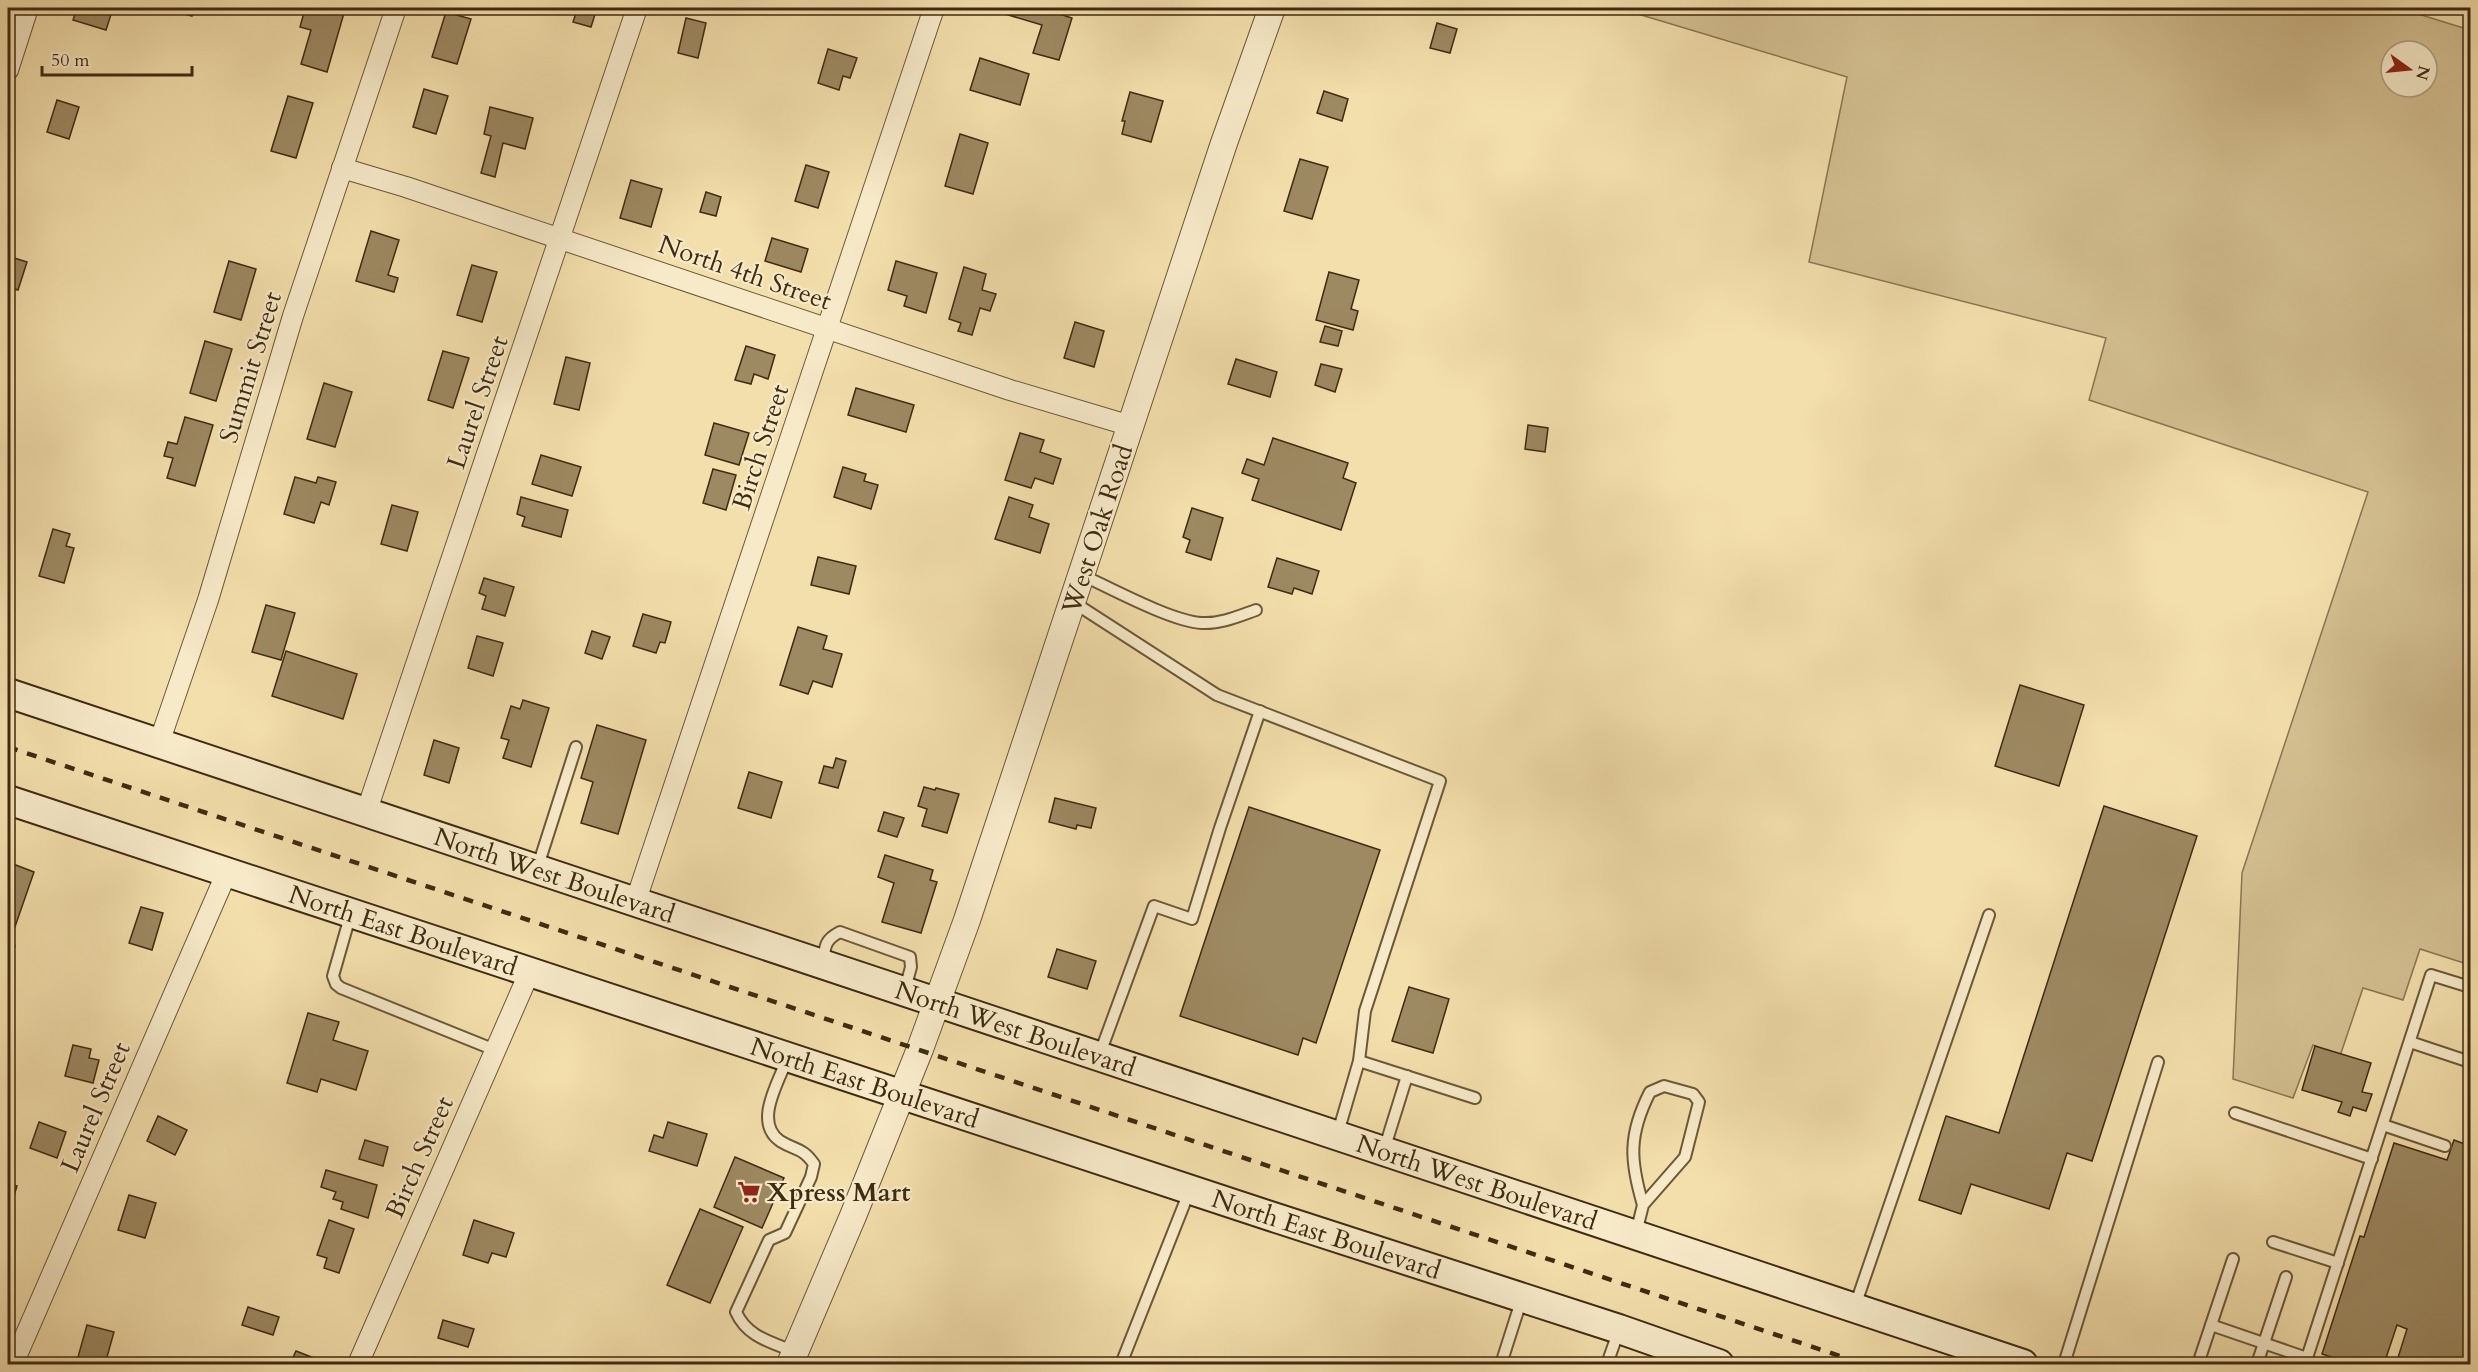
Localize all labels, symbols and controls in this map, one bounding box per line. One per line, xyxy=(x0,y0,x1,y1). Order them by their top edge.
scale bar xyxy=(42,39,192,77)
north arrow xyxy=(2379,39,2439,99)
text: 50 m xyxy=(51,48,90,73)
text: N xyxy=(2410,63,2435,82)
street label: North 4th Street xyxy=(654,227,836,318)
street label: Summit Street xyxy=(211,287,290,447)
street label: Laurel Street xyxy=(438,331,517,473)
street label: Birch Street xyxy=(724,380,797,514)
street label: West Oak Road xyxy=(1053,440,1141,619)
street label: North West Boulevard xyxy=(429,819,679,932)
street label: North East Boulevard xyxy=(284,877,522,985)
street label: North West Boulevard xyxy=(890,973,1141,1085)
street label: North East Boulevard xyxy=(746,1029,983,1137)
street label: Laurel Street xyxy=(52,1037,139,1178)
street label: Birch Street xyxy=(377,1091,462,1224)
street label: North West Boulevard xyxy=(1352,1126,1602,1239)
place label: Xpress Mart xyxy=(767,1175,910,1210)
supermarket icon: Xpress Mart xyxy=(736,1179,762,1205)
street label: North East Boulevard xyxy=(1207,1181,1445,1288)

